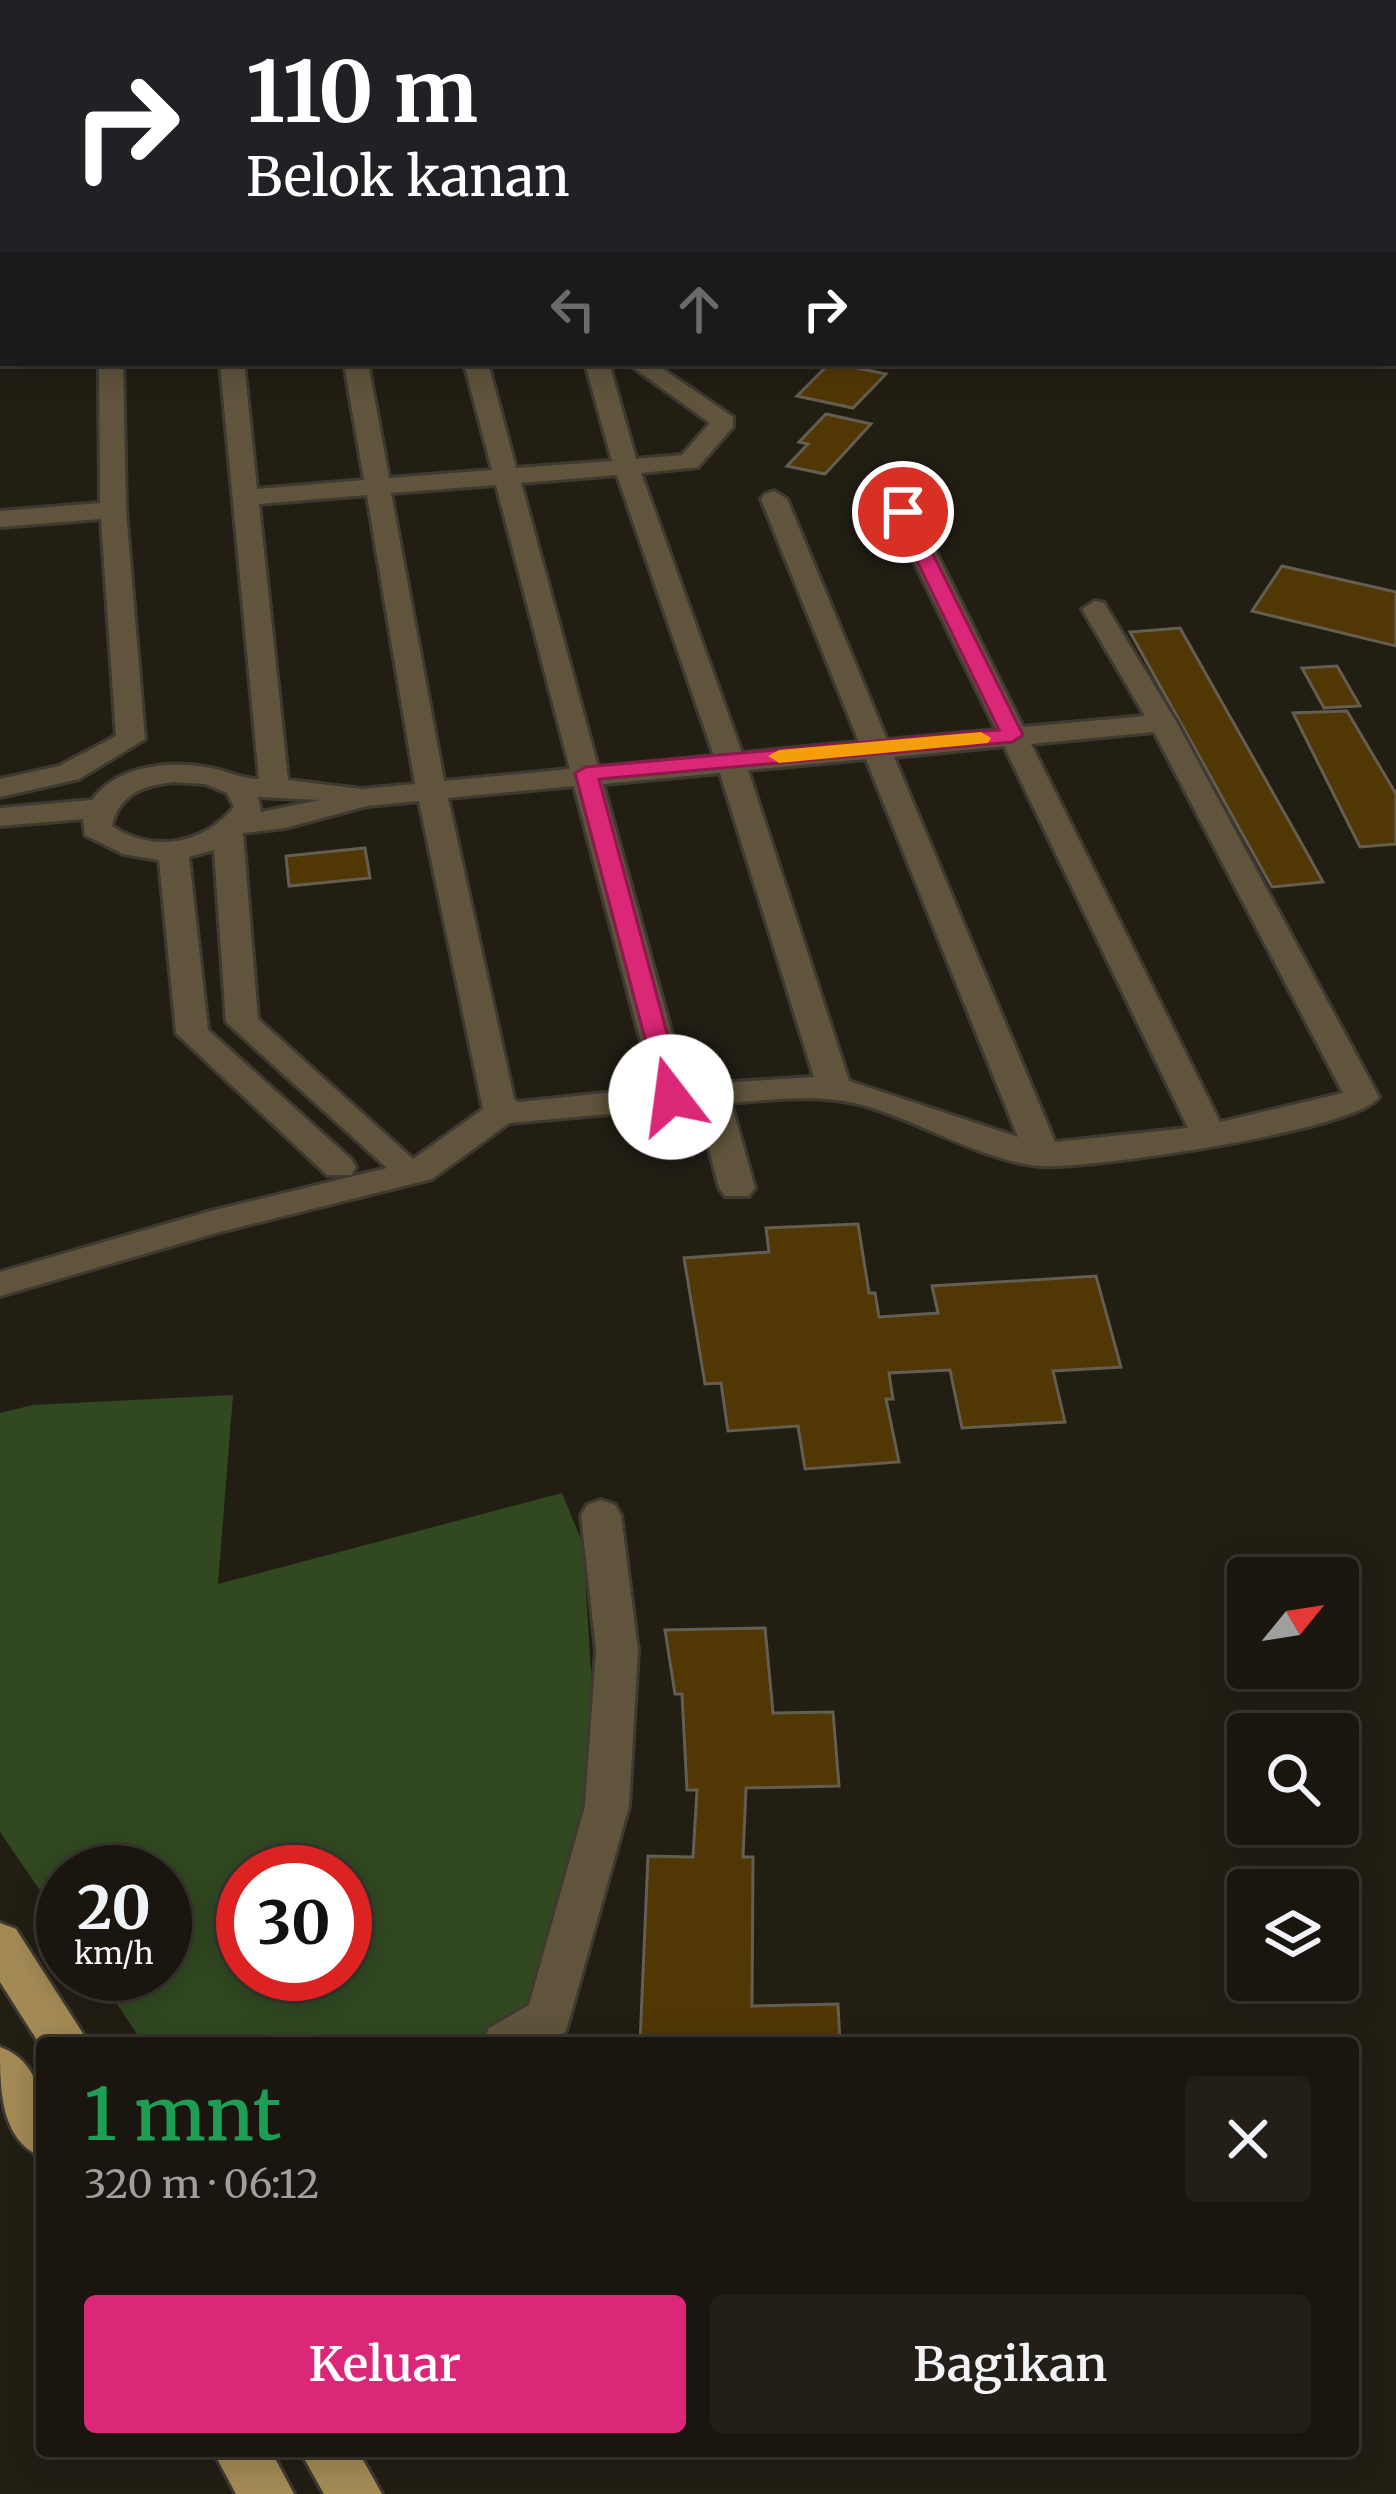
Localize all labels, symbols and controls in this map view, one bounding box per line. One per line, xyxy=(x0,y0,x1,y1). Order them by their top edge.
text: 110 m xyxy=(246,39,478,145)
icon: right xyxy=(48,48,204,204)
text: Belok kanan xyxy=(246,143,570,211)
icon: left xyxy=(540,276,606,342)
icon: ahead xyxy=(666,276,732,342)
icon: right xyxy=(792,276,858,342)
pin xyxy=(852,461,954,563)
icon: arrive xyxy=(870,479,936,545)
position arrow xyxy=(608,1034,734,1160)
north arrow xyxy=(1227,1557,1359,1689)
map controls xyxy=(1227,1557,1359,2001)
button: search xyxy=(1227,1713,1359,1845)
speed limit sign: 30 xyxy=(216,1845,372,2001)
button: layers xyxy=(1227,1869,1359,2001)
text: 20 xyxy=(77,1870,151,1945)
text: km/h xyxy=(74,1934,154,1972)
text: 1 mnt xyxy=(84,2069,281,2160)
button: close xyxy=(1185,2076,1311,2202)
text: 320 m · 06:12 xyxy=(84,2160,319,2209)
button: Keluar xyxy=(84,2295,686,2433)
button: Bagikan xyxy=(710,2295,1311,2433)

